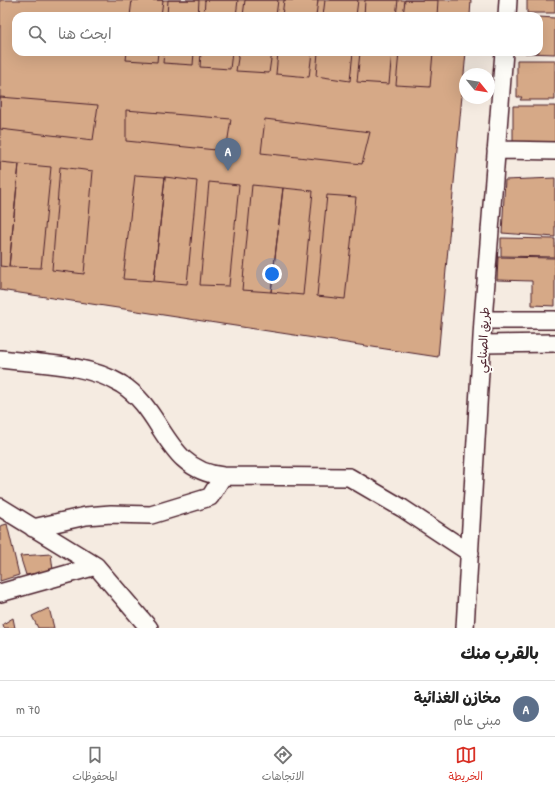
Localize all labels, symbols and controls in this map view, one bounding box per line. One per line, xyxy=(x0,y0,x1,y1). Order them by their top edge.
search box xyxy=(12,12,543,56)
icon: search xyxy=(26,23,48,45)
text: ابحث هنا xyxy=(58,23,112,44)
north arrow xyxy=(459,68,495,104)
pin: A xyxy=(215,138,241,171)
your location xyxy=(262,264,282,284)
street label: طريق الصناعي xyxy=(473,306,496,374)
text: بالقرب منك xyxy=(461,641,539,664)
text: مخازن الغذائية xyxy=(414,687,501,708)
text: 70 m xyxy=(16,700,40,718)
text: A xyxy=(523,700,529,718)
text: مبنى عام xyxy=(453,711,501,729)
tab: المحفوظات xyxy=(72,744,117,786)
tab: الاتجاهات xyxy=(262,744,304,786)
tab: الخريطة xyxy=(449,744,483,786)

